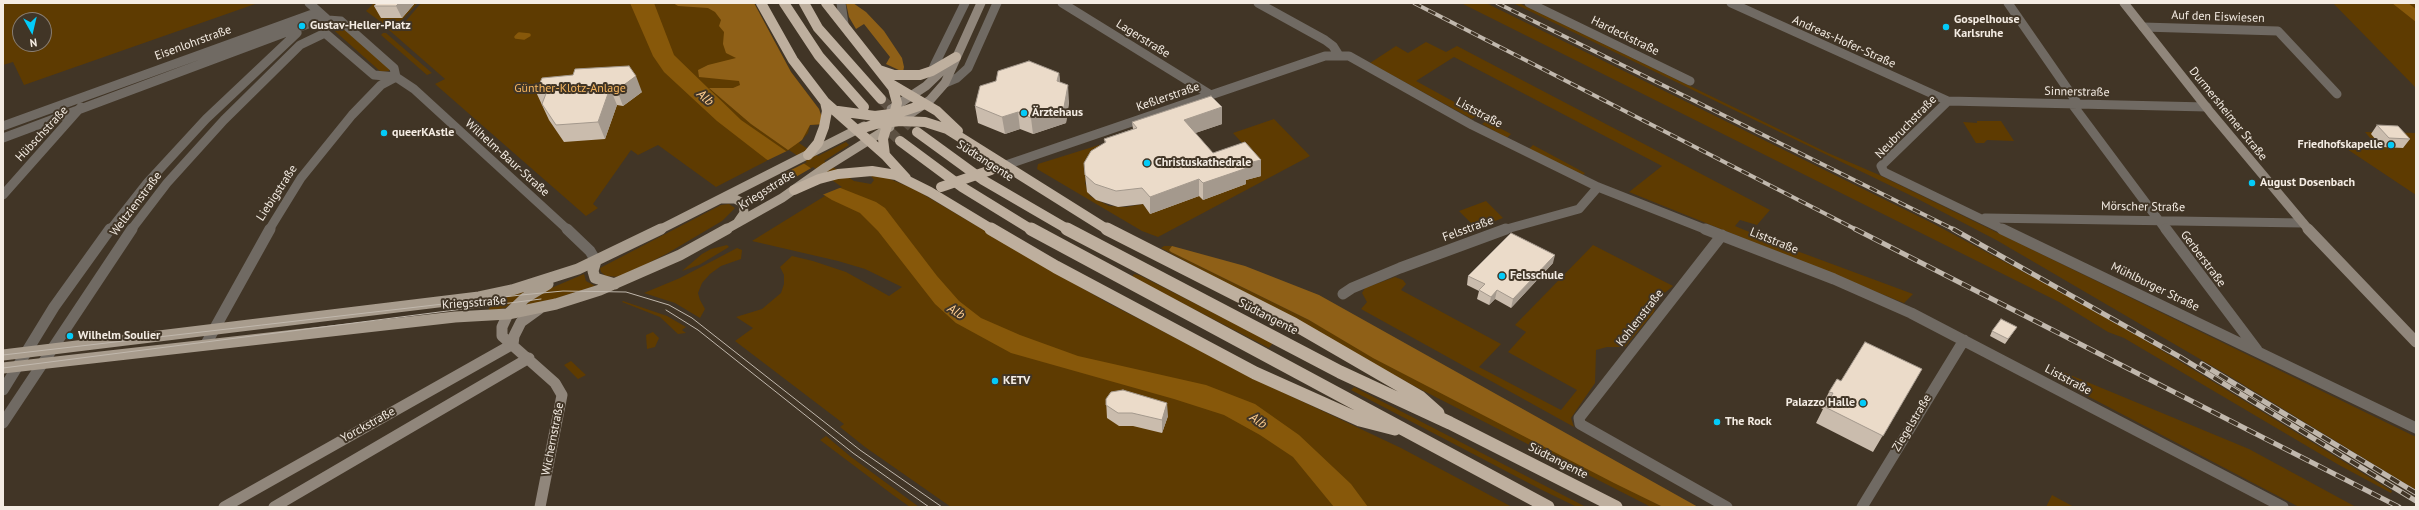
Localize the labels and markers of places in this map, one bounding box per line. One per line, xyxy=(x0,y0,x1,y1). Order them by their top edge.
place label: Gospelhouse Karlsruhe xyxy=(1954,13,2020,41)
place label: Gustav-Heller-Platz xyxy=(310,19,411,33)
marker: Gustav-Heller-Platz xyxy=(297,21,307,31)
marker: Gospelhouse Karlsruhe xyxy=(1941,22,1951,32)
place label: Ärztehaus xyxy=(1032,106,1083,120)
marker: Ärztehaus xyxy=(1019,108,1029,118)
place label: queerKAstle xyxy=(392,126,454,140)
marker: queerKAstle xyxy=(379,128,389,138)
place label: Friedhofskapelle xyxy=(2298,138,2383,152)
marker: Friedhofskapelle xyxy=(2386,140,2396,150)
place label: Christuskathedrale xyxy=(1155,156,1251,170)
marker: Christuskathedrale xyxy=(1142,158,1152,168)
place label: August Dosenbach xyxy=(2260,176,2355,190)
marker: August Dosenbach xyxy=(2247,178,2257,188)
place label: Felsschule xyxy=(1510,269,1564,283)
marker: Felsschule xyxy=(1497,271,1507,281)
place label: Wilhelm Soulier xyxy=(78,329,160,343)
marker: Wilhelm Soulier xyxy=(65,331,75,341)
place label: KETV xyxy=(1003,374,1030,388)
marker: KETV xyxy=(990,376,1000,386)
place label: Palazzo Halle xyxy=(1786,396,1855,410)
marker: Palazzo Halle xyxy=(1858,398,1868,408)
place label: The Rock xyxy=(1725,415,1772,429)
marker: The Rock xyxy=(1712,417,1722,427)

